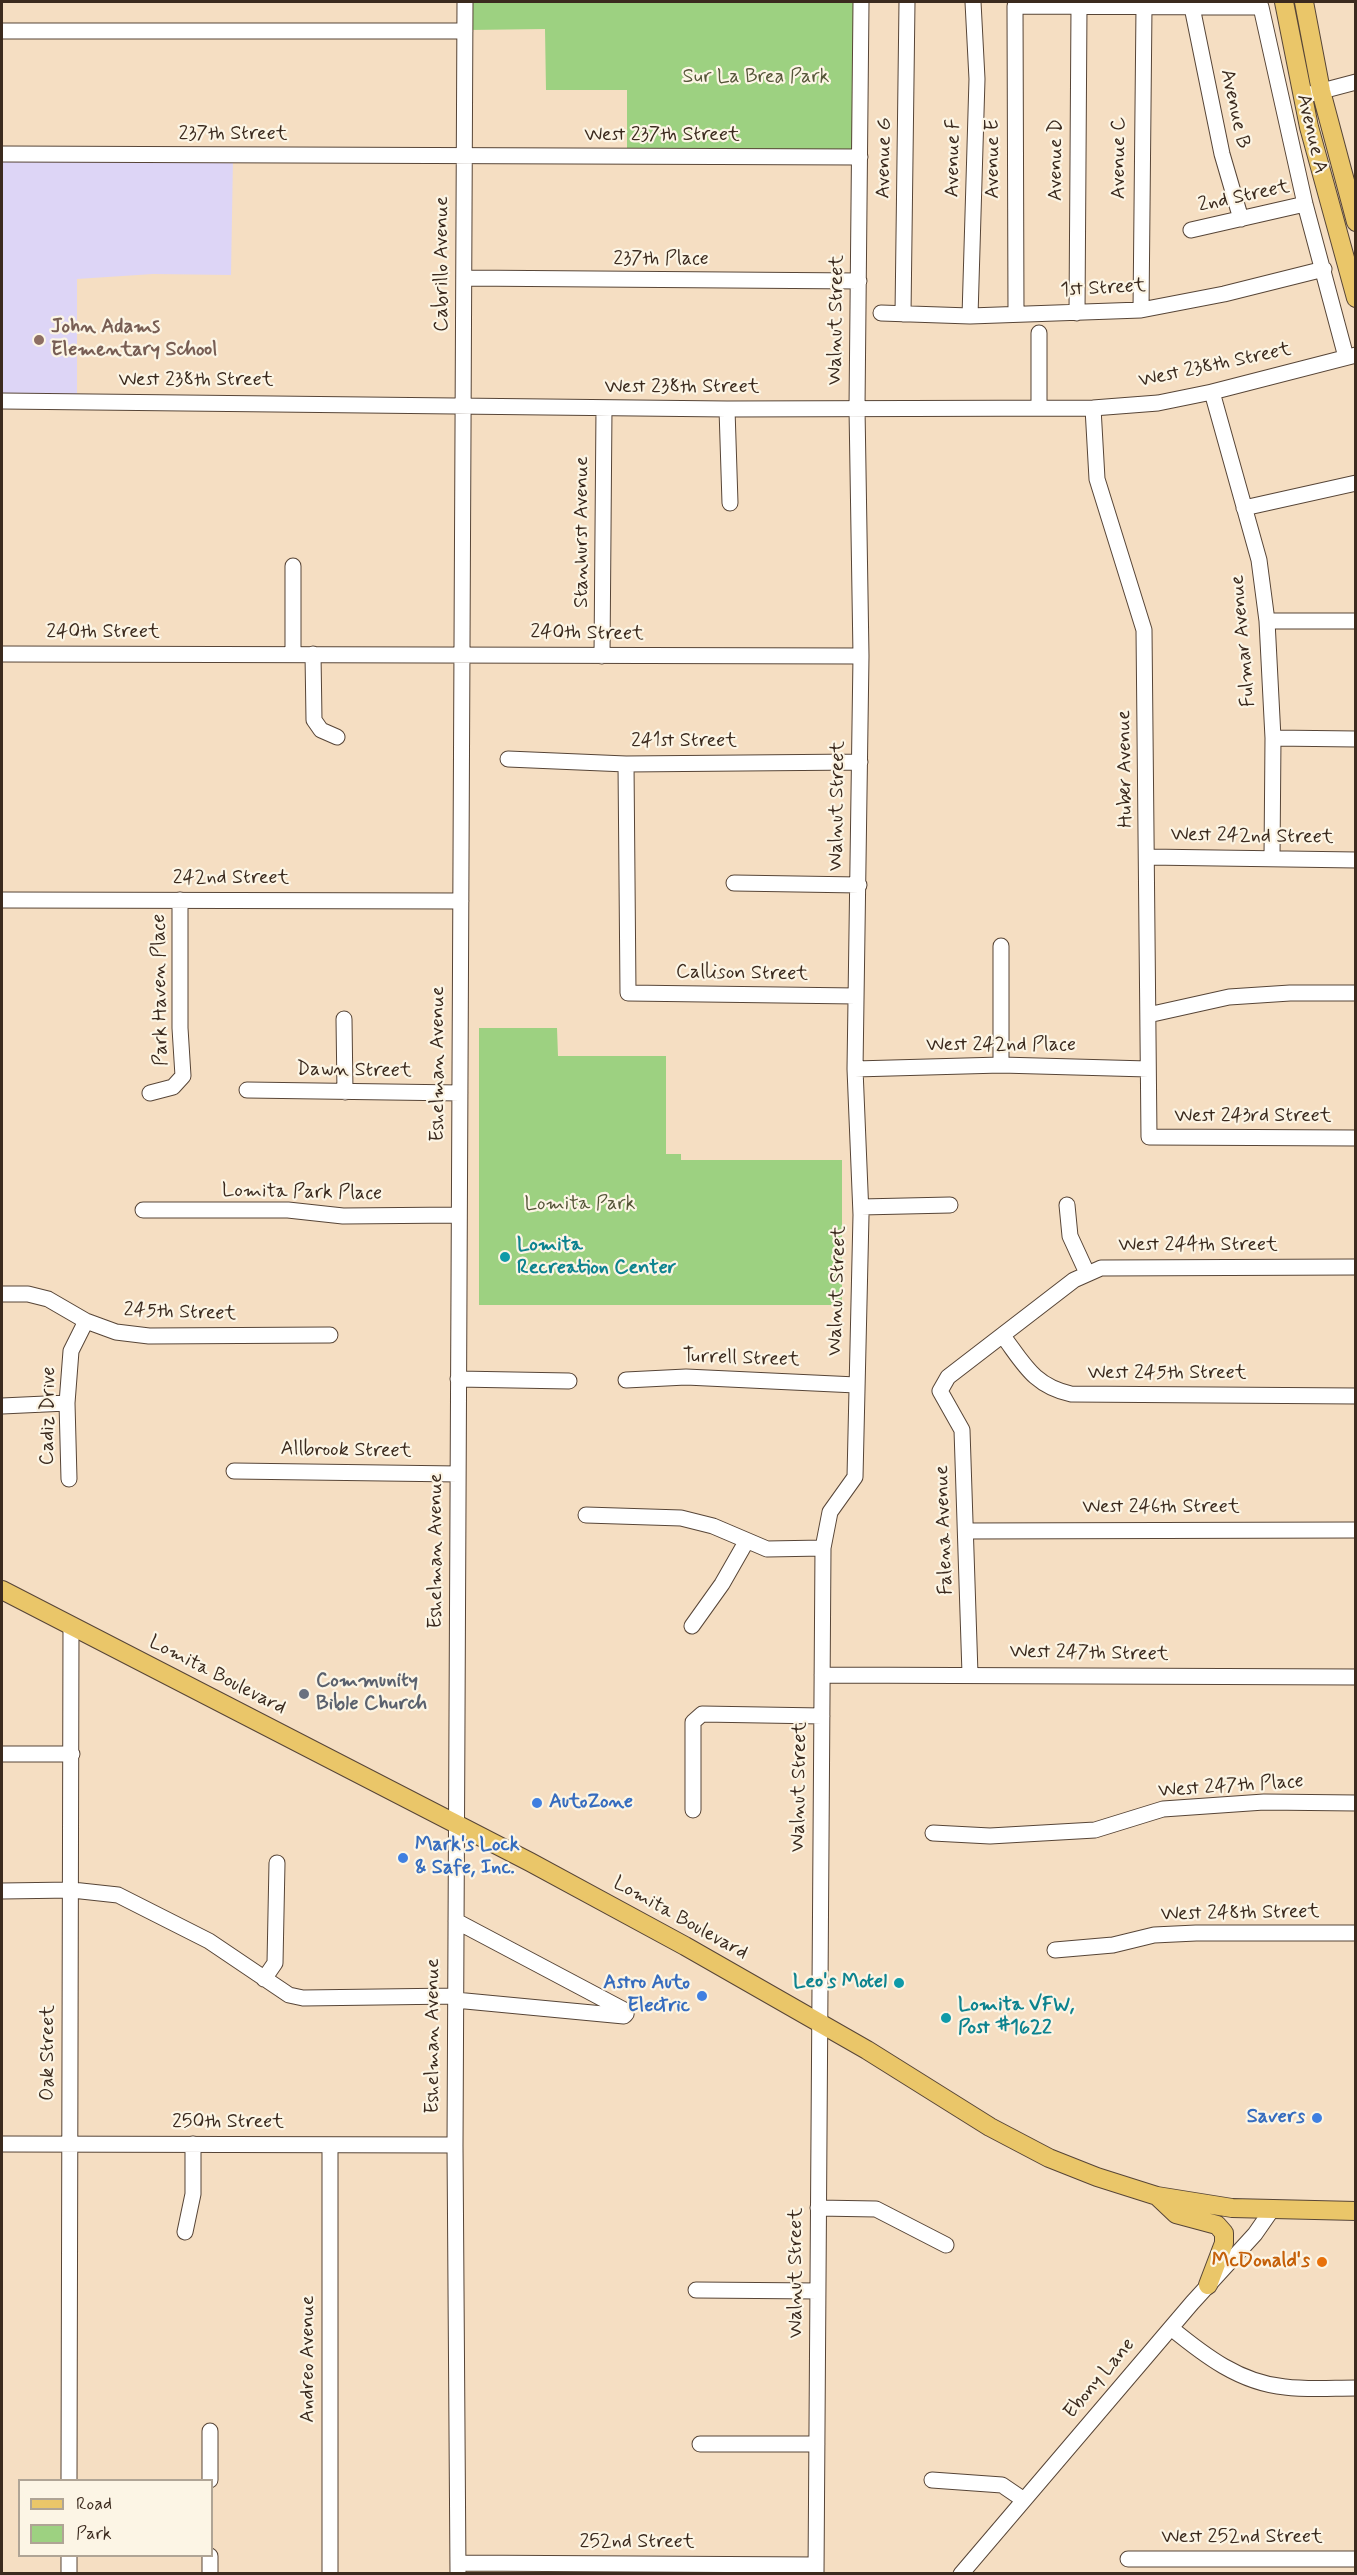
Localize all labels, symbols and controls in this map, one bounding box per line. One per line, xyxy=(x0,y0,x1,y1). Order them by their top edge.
park label: Sur La Brea Park xyxy=(683,66,829,90)
street label: Avenue B xyxy=(1214,67,1254,151)
street label: Avenue A xyxy=(1290,92,1332,176)
street label: Avenue G xyxy=(872,117,898,199)
street label: Avenue C xyxy=(1108,117,1132,199)
street label: Avenue F xyxy=(941,118,967,198)
street label: Avenue E xyxy=(982,119,1006,199)
street label: Avenue D xyxy=(1045,119,1069,201)
street label: 237th Street xyxy=(179,123,287,147)
street label: West 237th Street xyxy=(584,124,740,148)
street label: 2nd Street xyxy=(1196,176,1292,218)
street label: Cabrillo Avenue xyxy=(431,196,455,332)
street label: 237th Place xyxy=(613,248,709,272)
street label: Walnut Street xyxy=(824,255,850,385)
street label: 1st Street xyxy=(1060,275,1146,303)
place label: John Adams Elementary School xyxy=(51,316,217,363)
marker: John Adams Elementary School xyxy=(32,333,46,347)
street label: West 238th Street xyxy=(1137,338,1293,394)
street label: West 238th Street xyxy=(119,369,273,393)
street label: West 238th Street xyxy=(605,376,759,400)
street label: Stanhurst Avenue xyxy=(571,456,595,608)
street label: Fulmar Avenue xyxy=(1226,574,1262,708)
street label: 240th Street xyxy=(46,621,160,645)
street label: 240th Street xyxy=(530,621,644,647)
street label: Huber Avenue xyxy=(1113,710,1139,828)
street label: 241st Street xyxy=(631,730,737,754)
street label: Walnut Street xyxy=(825,741,851,871)
street label: West 242nd Street xyxy=(1170,824,1334,850)
street label: 242nd Street xyxy=(173,867,289,891)
street label: Park Haven Place xyxy=(148,914,174,1066)
street label: Callison Street xyxy=(676,961,808,987)
street label: Eshelman Avenue xyxy=(427,986,451,1142)
street label: West 242nd Place xyxy=(926,1034,1076,1058)
street label: Dawn Street xyxy=(296,1058,412,1084)
street label: West 243rd Street xyxy=(1174,1105,1332,1129)
street label: Lomita Park Place xyxy=(222,1180,382,1206)
park label: Lomita Park xyxy=(525,1193,635,1217)
street label: Walnut Street xyxy=(824,1225,852,1357)
place label: Lomita Recreation Center xyxy=(517,1234,676,1281)
street label: West 244th Street xyxy=(1118,1234,1278,1258)
marker: Lomita Recreation Center xyxy=(498,1250,512,1264)
street label: 245th Street xyxy=(123,1299,237,1327)
street label: Turrell Street xyxy=(682,1345,800,1373)
street label: West 245th Street xyxy=(1088,1362,1246,1386)
street label: Cadiz Drive xyxy=(36,1366,62,1466)
street label: Allbrook Street xyxy=(280,1438,412,1464)
street label: Falena Avenue xyxy=(931,1465,959,1595)
street label: Eshelman Avenue xyxy=(425,1473,449,1629)
street label: West 246th Street xyxy=(1082,1496,1240,1520)
street label: Lomita Boulevard xyxy=(145,1631,289,1721)
street label: West 247th Street xyxy=(1009,1641,1169,1667)
place label: Community Bible Church xyxy=(316,1670,427,1717)
marker: Community Bible Church xyxy=(297,1687,311,1701)
street label: Walnut Street xyxy=(787,1722,813,1852)
street label: West 247th Place xyxy=(1157,1770,1305,1804)
place label: AutoZone xyxy=(549,1791,633,1815)
marker: AutoZone xyxy=(530,1796,544,1810)
place label: Mark's Lock & Safe, Inc. xyxy=(415,1834,520,1881)
marker: Mark's Lock & Safe, Inc. xyxy=(396,1851,410,1865)
street label: Lomita Boulevard xyxy=(608,1872,752,1966)
street label: West 248th Street xyxy=(1160,1901,1320,1927)
street label: Eshelman Avenue xyxy=(422,1958,446,2114)
place label: Leo's Motel xyxy=(793,1971,887,1995)
place label: Astro Auto Electric xyxy=(603,1972,690,2019)
marker: Leo's Motel xyxy=(892,1976,906,1990)
marker: Astro Auto Electric xyxy=(695,1989,709,2003)
place label: Lomita VFW, Post #1622 xyxy=(958,1994,1074,2041)
street label: Oak Street xyxy=(37,2005,61,2101)
marker: Lomita VFW, Post #1622 xyxy=(939,2011,953,2025)
place label: Savers xyxy=(1247,2106,1305,2130)
street label: 250th Street xyxy=(172,2111,284,2135)
marker: Savers xyxy=(1310,2111,1324,2125)
street label: Walnut Street xyxy=(785,2208,809,2338)
place label: McDonald's xyxy=(1212,2250,1310,2274)
marker: McDonald's xyxy=(1315,2255,1329,2269)
street label: Andreo Avenue xyxy=(297,2295,321,2423)
street label: Ebony Lane xyxy=(1059,2334,1141,2424)
legend xyxy=(18,2479,213,2557)
text: Road xyxy=(76,2492,112,2516)
text: Park xyxy=(76,2522,112,2546)
street label: West 252nd Street xyxy=(1161,2526,1323,2550)
street label: 252nd Street xyxy=(579,2531,695,2555)

